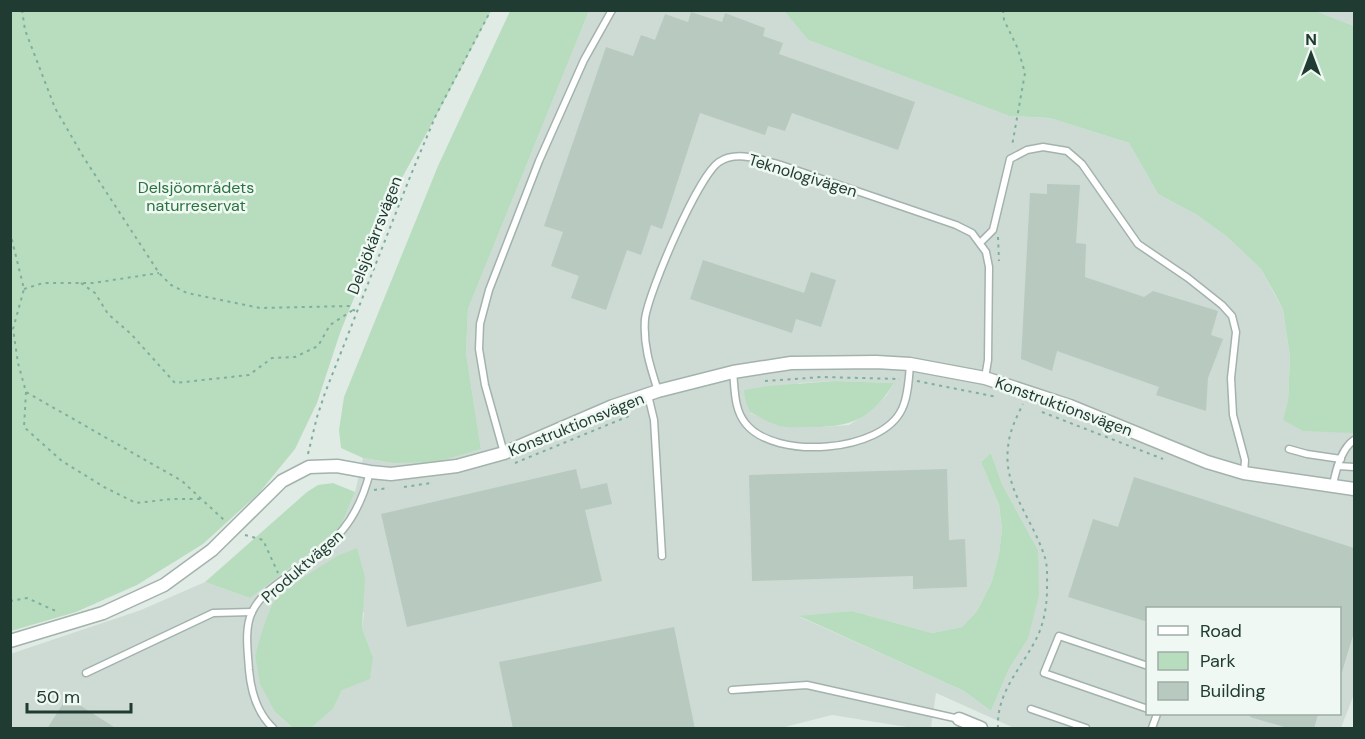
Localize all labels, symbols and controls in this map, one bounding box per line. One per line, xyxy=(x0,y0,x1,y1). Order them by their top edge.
north arrow xyxy=(1281,24,1341,84)
text: N xyxy=(1305,29,1317,50)
street label: Teknologivägen xyxy=(746,149,860,202)
street label: Delsjökärrsvägen xyxy=(342,173,407,297)
park label: Delsjöområdets naturreservat xyxy=(138,177,254,216)
street label: Konstruktionsvägen xyxy=(992,372,1135,441)
street label: Konstruktionsvägen xyxy=(505,388,647,461)
street label: Produktvägen xyxy=(257,525,348,608)
legend xyxy=(1146,607,1341,715)
text: Road xyxy=(1200,619,1242,643)
text: Park xyxy=(1200,649,1236,673)
scale bar xyxy=(27,676,130,714)
text: Building xyxy=(1200,679,1265,703)
text: 50 m xyxy=(36,685,80,709)

